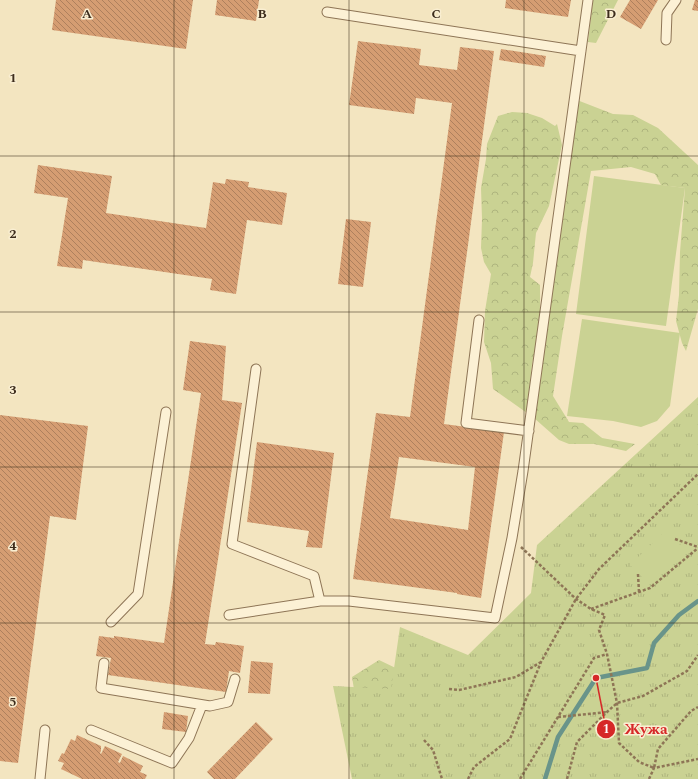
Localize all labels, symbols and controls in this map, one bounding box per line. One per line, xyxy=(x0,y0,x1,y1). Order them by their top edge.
text: A xyxy=(82,4,92,24)
text: B xyxy=(257,4,267,24)
text: C xyxy=(431,4,441,24)
text: D xyxy=(606,4,616,24)
text: 1 xyxy=(9,68,17,88)
text: 2 xyxy=(9,224,17,244)
text: 3 xyxy=(9,380,17,400)
text: 4 xyxy=(9,536,17,556)
text: 5 xyxy=(9,692,17,712)
callout: Жужа xyxy=(596,716,676,743)
text: Жужа xyxy=(624,718,668,741)
text: 1 xyxy=(603,720,609,739)

